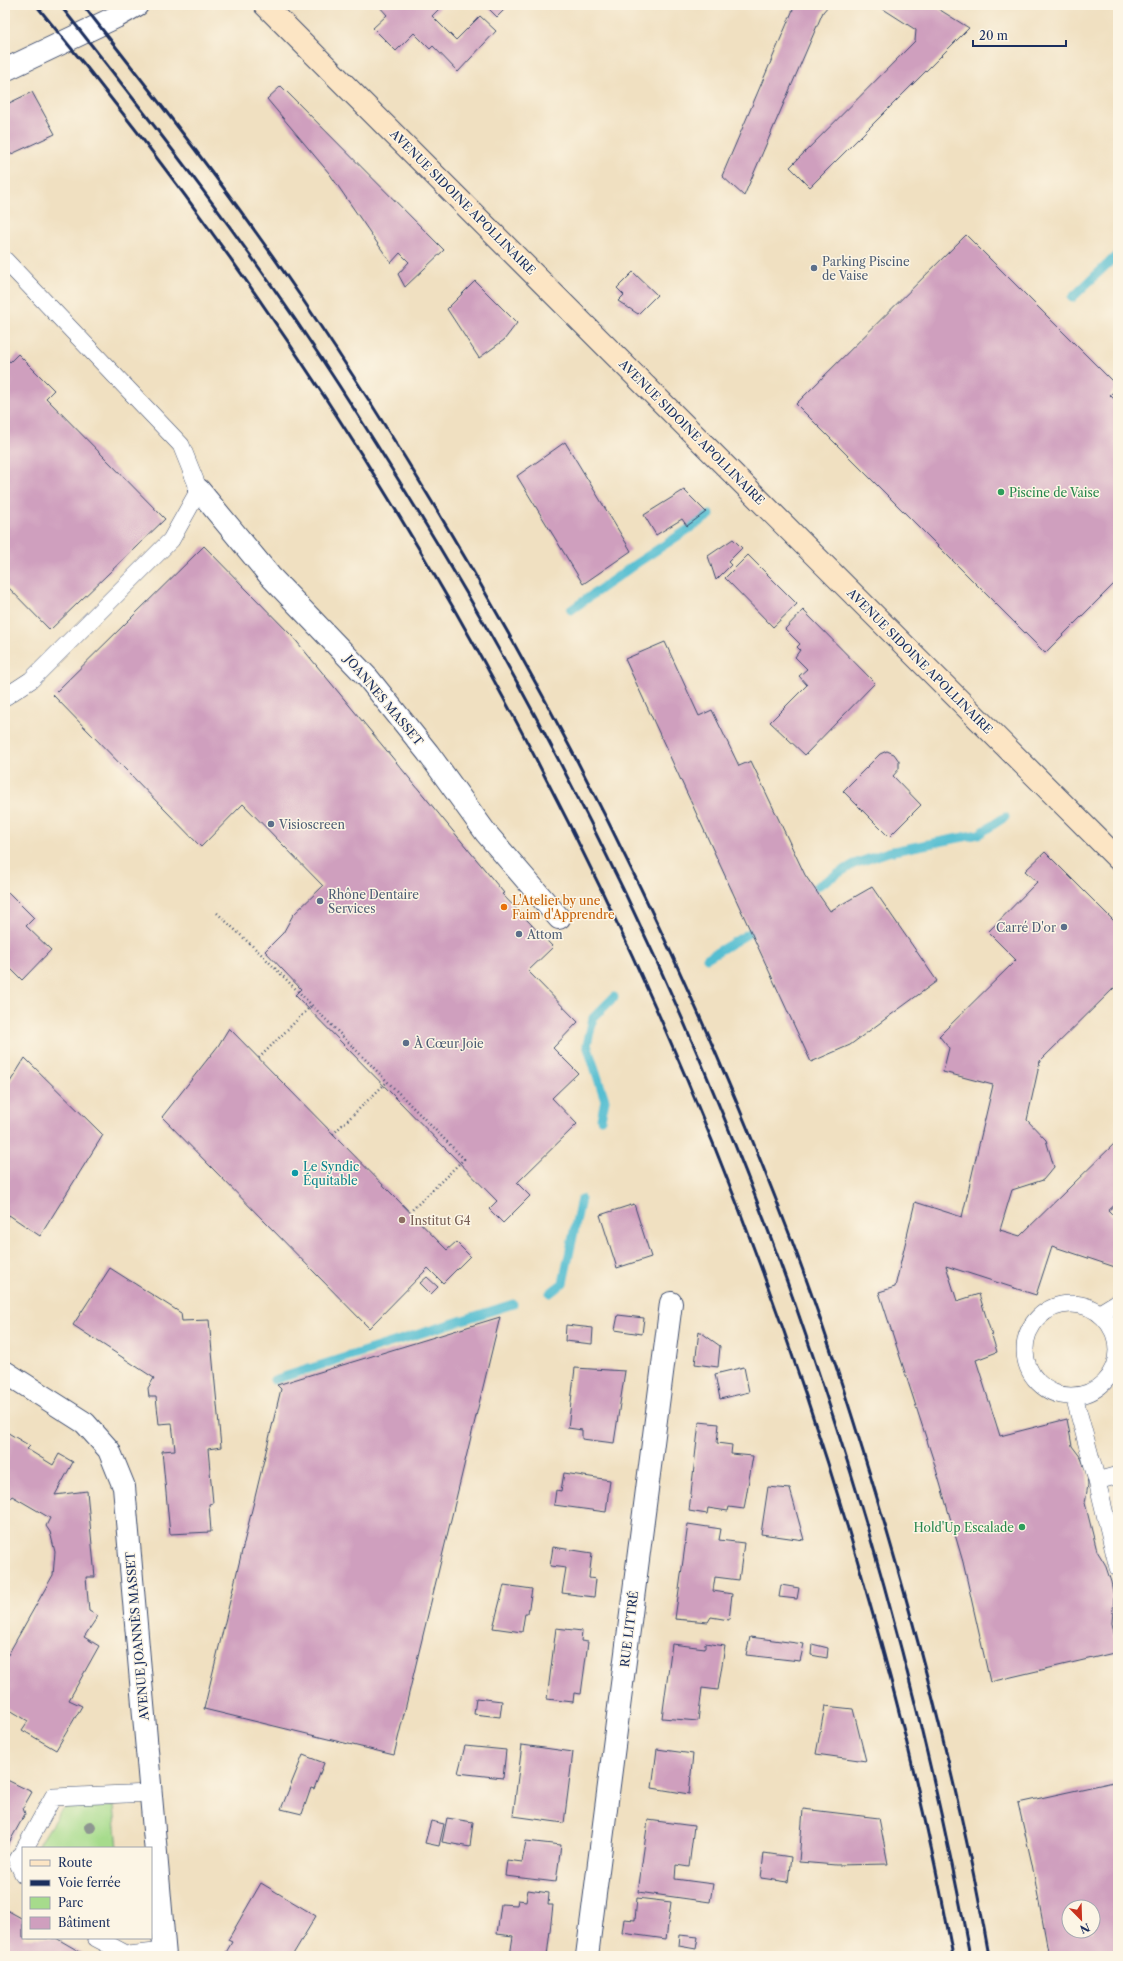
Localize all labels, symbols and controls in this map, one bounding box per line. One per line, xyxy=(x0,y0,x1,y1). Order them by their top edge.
scale bar xyxy=(973,22,1066,48)
text: 20 m xyxy=(979,28,1008,43)
street label: AVENUE SIDOINE APOLLINAIRE xyxy=(386,125,539,278)
place label: Parking Piscine de Vaise xyxy=(822,254,910,283)
marker: Parking Piscine de Vaise xyxy=(809,263,819,273)
street label: AVENUE SIDOINE APOLLINAIRE xyxy=(615,355,768,508)
place label: Piscine de Vaise xyxy=(1009,485,1100,500)
marker: Piscine de Vaise xyxy=(996,487,1006,497)
street label: AVENUE SIDOINE APOLLINAIRE xyxy=(843,584,996,737)
street label: JOANNES MASSET xyxy=(340,650,426,748)
place label: Visioscreen xyxy=(278,817,345,832)
marker: Visioscreen xyxy=(266,819,276,829)
place label: Rhône Dentaire Services xyxy=(328,887,419,916)
place label: L'Atelier by une Faim d'Apprendre xyxy=(512,893,615,922)
marker: Rhône Dentaire Services xyxy=(315,896,325,906)
marker: L'Atelier by une Faim d'Apprendre xyxy=(499,902,509,912)
place label: Carré D'or xyxy=(996,920,1056,935)
marker: Carré D'or xyxy=(1059,922,1069,932)
place label: Attom xyxy=(526,927,563,942)
marker: Attom xyxy=(514,929,524,939)
place label: À Cœur Joie xyxy=(413,1035,484,1051)
marker: À Cœur Joie xyxy=(401,1038,411,1048)
place label: Le Syndic Équitable xyxy=(303,1159,359,1188)
marker: Le Syndic Équitable xyxy=(290,1168,300,1178)
place label: Institut G4 xyxy=(410,1213,471,1228)
marker: Institut G4 xyxy=(397,1215,407,1225)
place label: Hold'Up Escalade xyxy=(914,1520,1014,1535)
marker: Hold'Up Escalade xyxy=(1017,1522,1027,1532)
street label: AVENUE JOANNÈS MASSET xyxy=(121,1551,152,1722)
street label: RUE LITTRÉ xyxy=(616,1590,641,1668)
legend xyxy=(22,1847,152,1939)
text: Route xyxy=(58,1855,93,1870)
text: Voie ferrée xyxy=(57,1875,121,1890)
text: Parc xyxy=(58,1895,83,1910)
north arrow xyxy=(1061,1899,1101,1939)
text: Bâtiment xyxy=(58,1915,111,1930)
text: N xyxy=(1077,1920,1092,1937)

